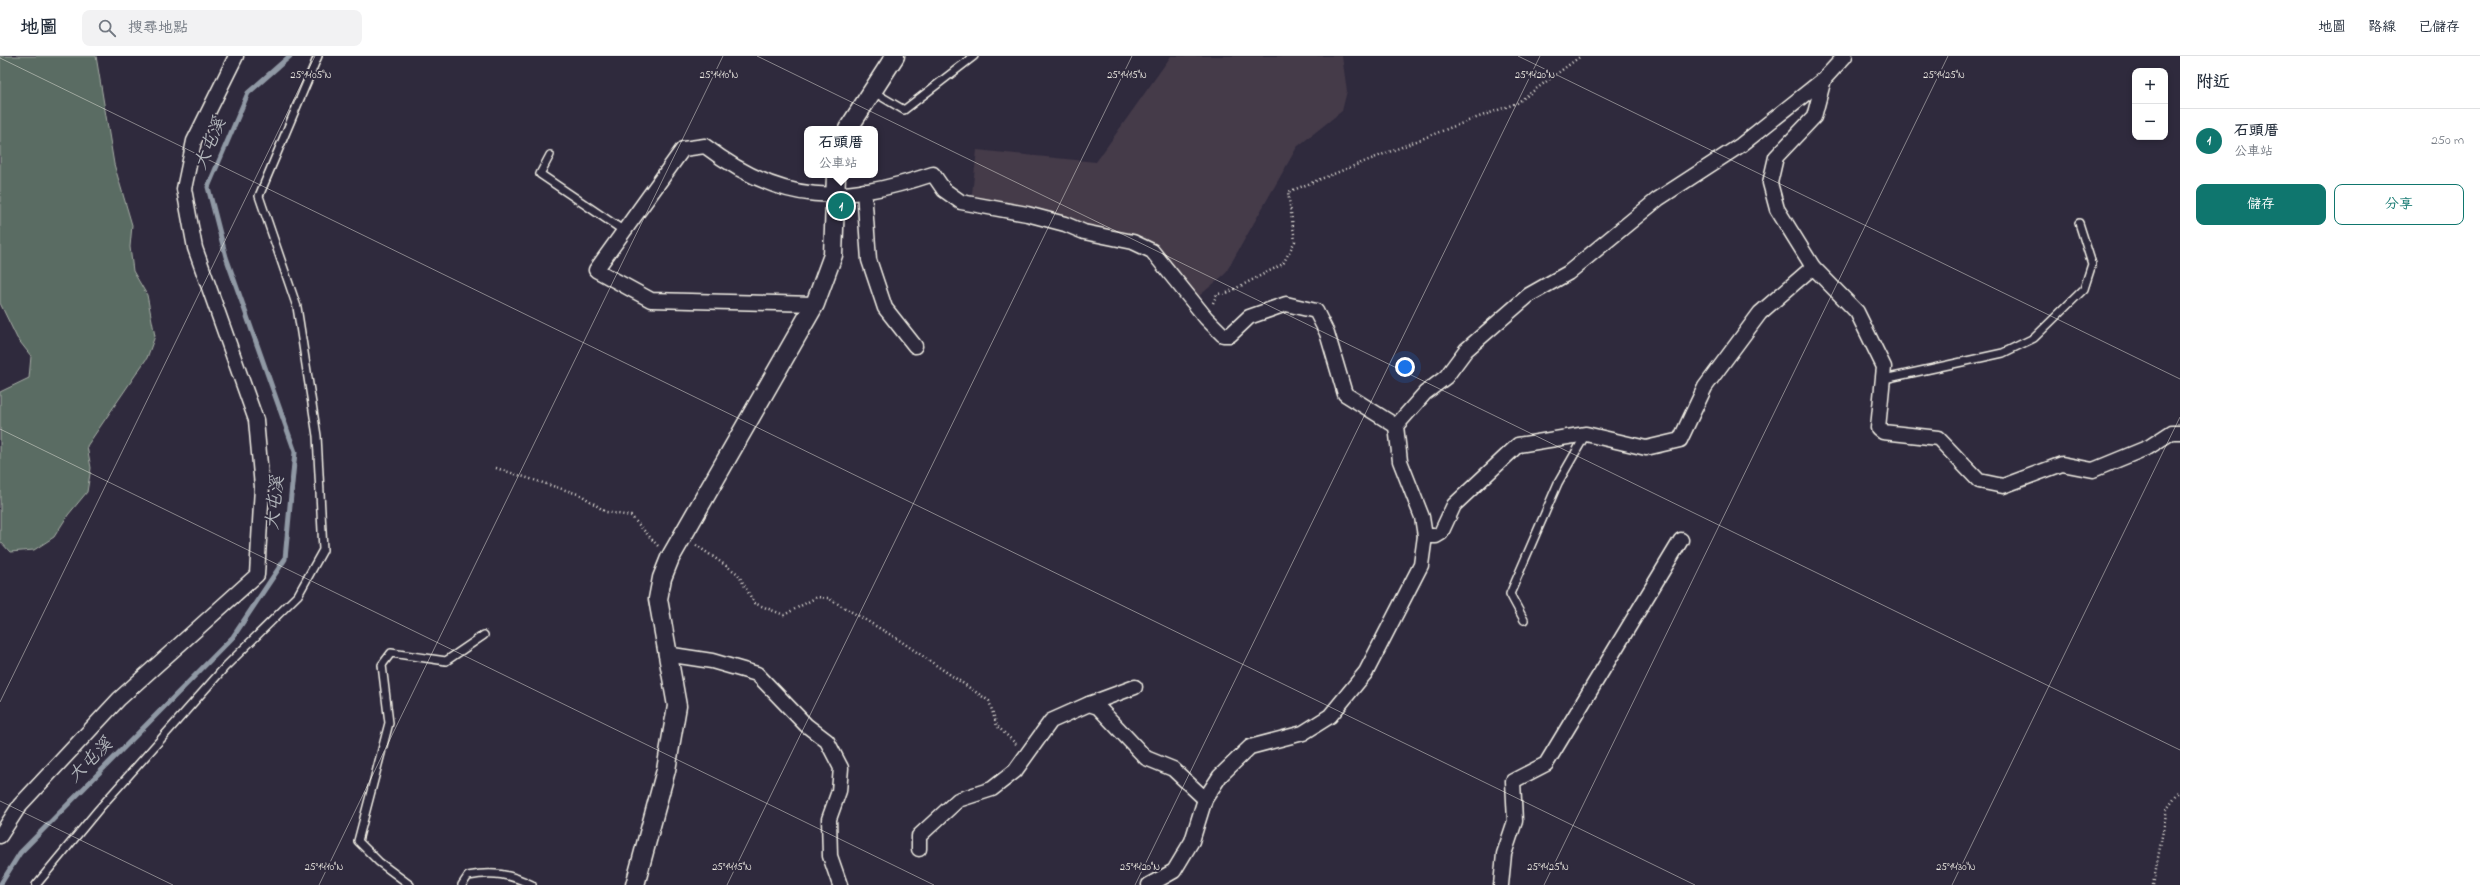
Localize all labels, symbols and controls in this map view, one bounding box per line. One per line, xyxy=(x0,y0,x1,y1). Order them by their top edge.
search box xyxy=(82,10,362,46)
text: 地圖 xyxy=(20,15,58,42)
icon: search xyxy=(96,17,118,39)
text: 搜尋地點 xyxy=(128,17,188,39)
text: 地圖 xyxy=(2318,17,2346,38)
text: 路線 xyxy=(2368,17,2396,38)
text: 已儲存 xyxy=(2418,17,2460,38)
text: 25°14'05"N xyxy=(291,68,332,83)
text: 25°14'10"N xyxy=(700,68,738,83)
text: 25°14'15"N xyxy=(1107,68,1147,83)
text: 25°14'20"N xyxy=(1515,68,1555,83)
text: 25°14'25"N xyxy=(1923,68,1965,83)
map controls xyxy=(2132,68,2168,140)
button: + xyxy=(2132,68,2168,104)
text: 附近 xyxy=(2196,70,2230,95)
button: − xyxy=(2132,104,2168,140)
water label: 大屯溪 xyxy=(188,113,234,174)
text: 石頭厝 xyxy=(2234,120,2279,142)
popup xyxy=(804,126,878,178)
text: 1 xyxy=(2207,131,2211,150)
text: 250 m xyxy=(2431,131,2464,150)
text: 石頭厝 xyxy=(818,132,864,154)
text: 公車站 xyxy=(2234,142,2273,161)
text: 公車站 xyxy=(818,154,858,173)
button: 儲存 xyxy=(2196,184,2326,225)
button: 分享 xyxy=(2334,184,2464,225)
pin: 1 xyxy=(828,191,854,221)
your location xyxy=(1395,357,1415,377)
water label: 大屯溪 xyxy=(260,474,292,531)
water label: 大屯溪 xyxy=(63,732,120,789)
text: 25°14'10"N xyxy=(305,860,343,875)
text: 25°14'15"N xyxy=(712,860,752,875)
text: 25°14'20"N xyxy=(1120,860,1160,875)
text: 25°14'25"N xyxy=(1527,860,1569,875)
text: 25°14'30"N xyxy=(1936,860,1976,875)

